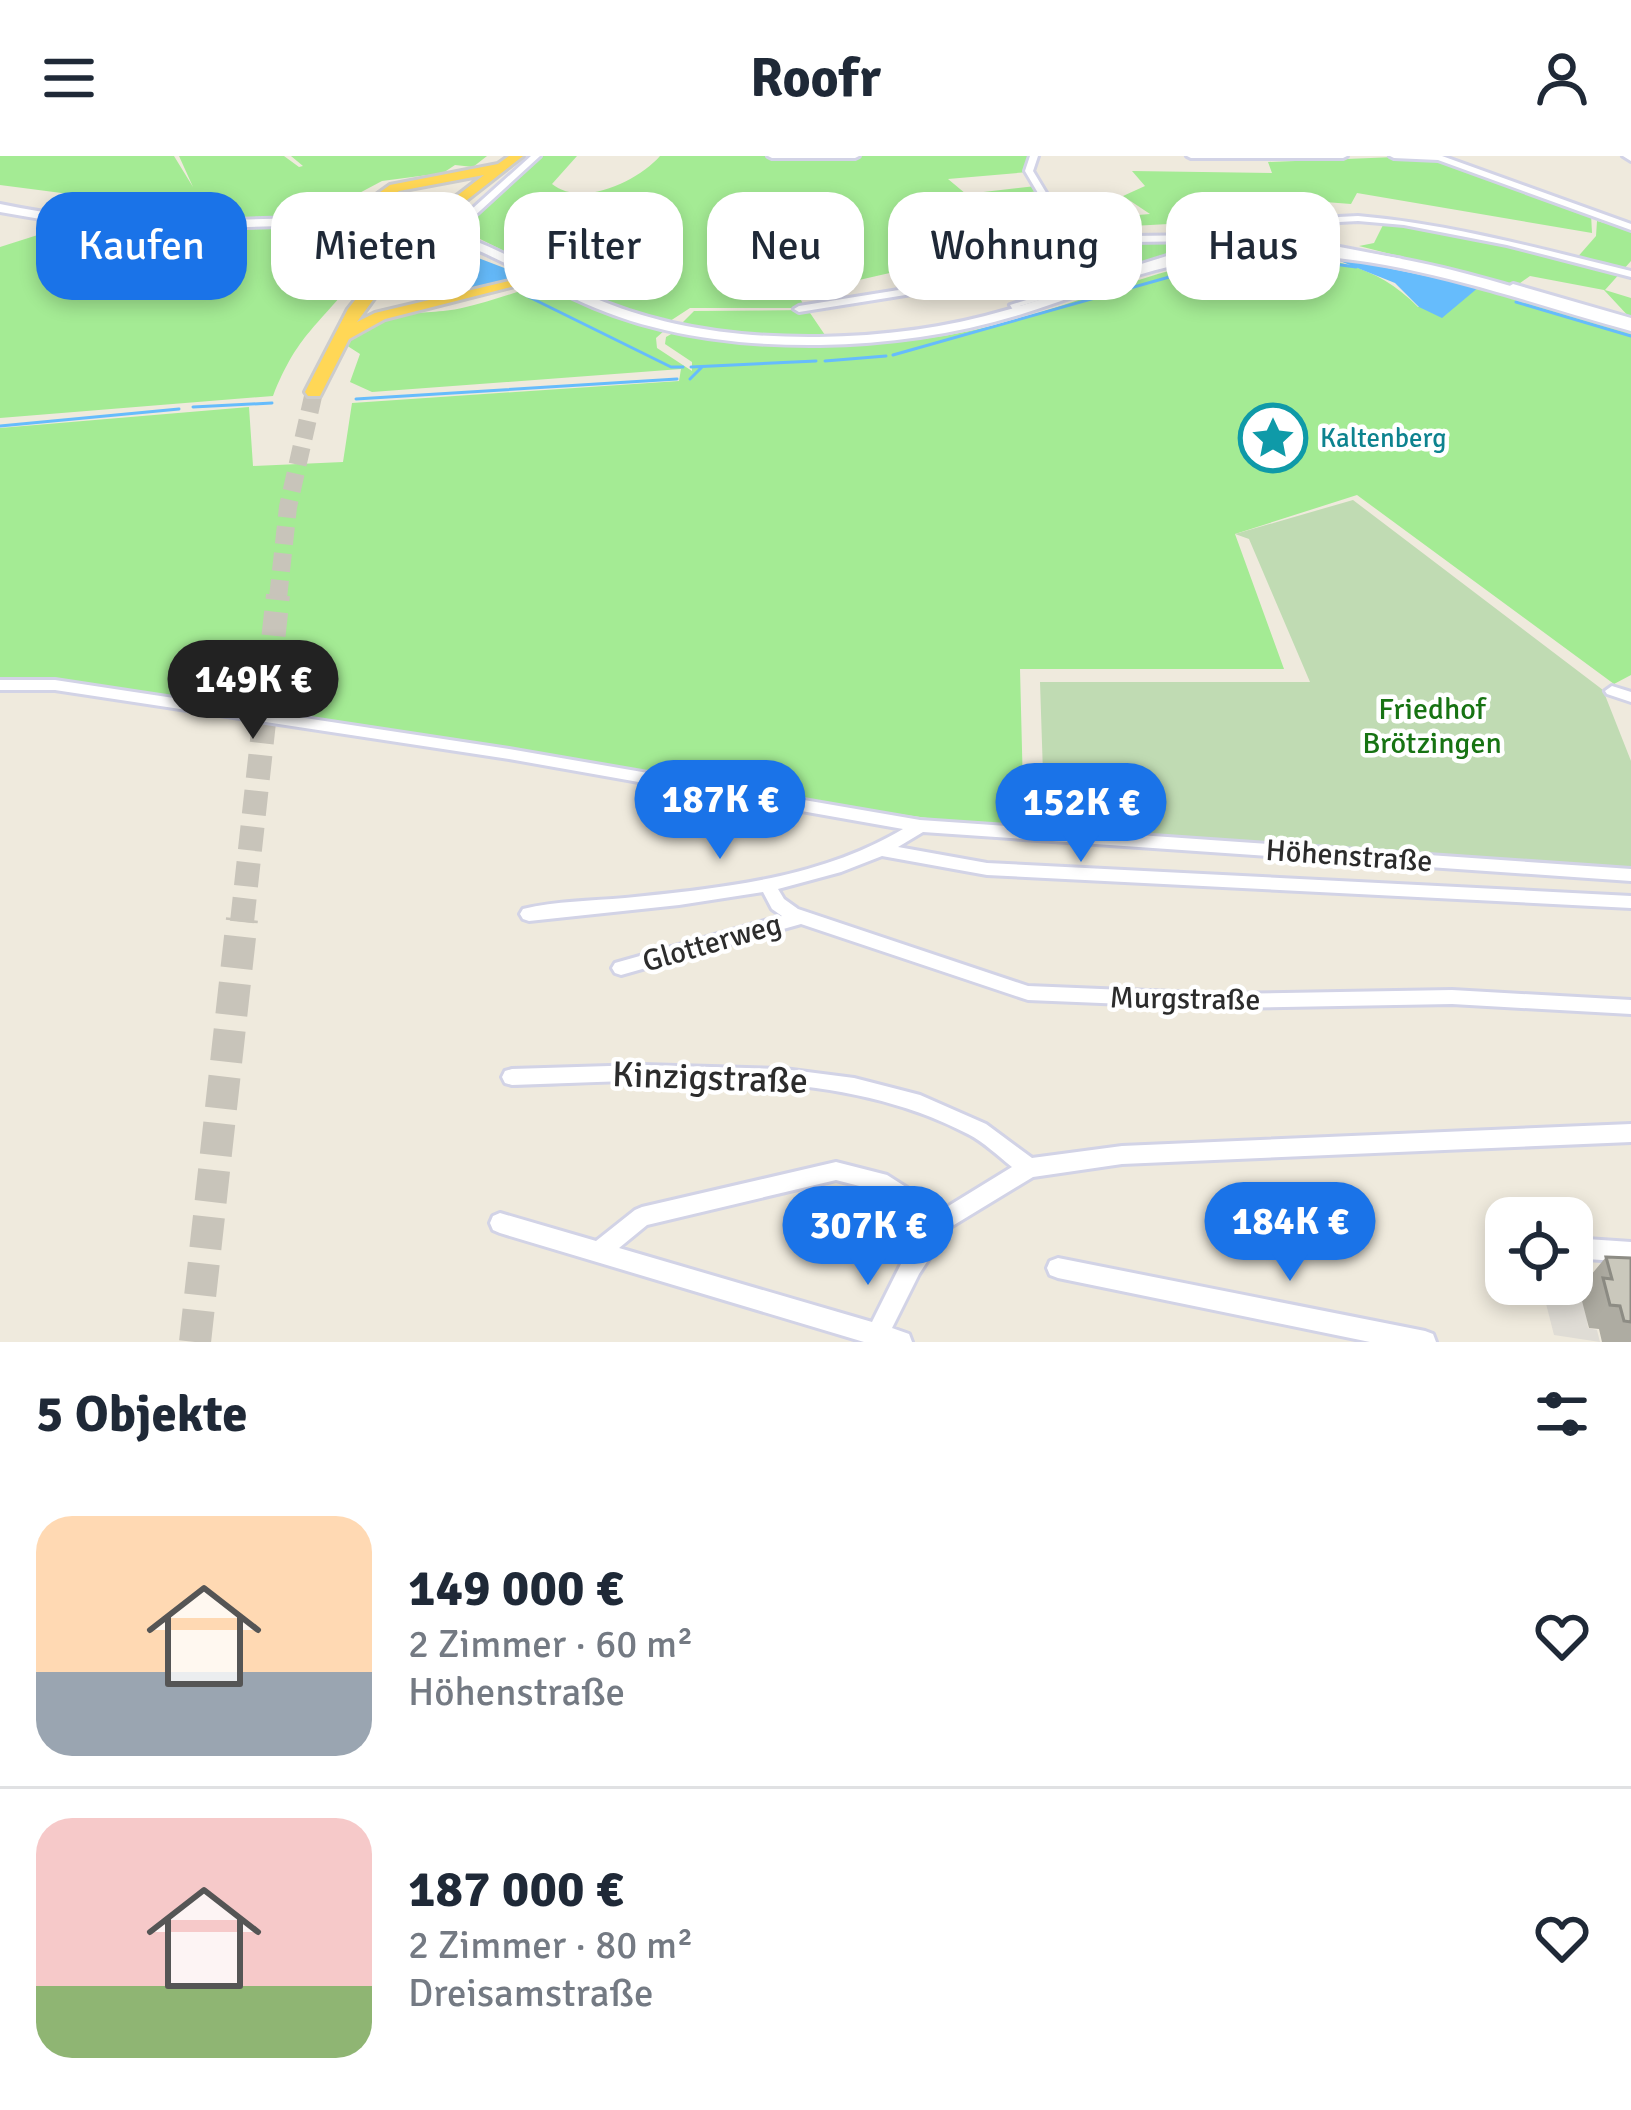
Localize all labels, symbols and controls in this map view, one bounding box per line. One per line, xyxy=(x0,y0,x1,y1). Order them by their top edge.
icon: menu xyxy=(36,45,102,111)
text: Roofr xyxy=(750,45,881,112)
icon: person xyxy=(1529,45,1595,111)
chip: Kaufen xyxy=(36,192,247,300)
chip: Mieten xyxy=(271,192,480,300)
chip: Filter xyxy=(504,192,683,300)
chip: Neu xyxy=(707,192,864,300)
chip: Wohnung xyxy=(888,192,1142,300)
chip: Haus xyxy=(1166,192,1340,300)
place icon: Kaltenberg xyxy=(1238,403,1308,473)
place label: Kaltenberg xyxy=(1320,422,1446,455)
pin: 149K € xyxy=(155,640,351,742)
text: 149K € xyxy=(194,655,312,703)
park label: Friedhof Brötzingen xyxy=(1362,691,1502,762)
pin: 187K € xyxy=(622,760,818,862)
pin: 152K € xyxy=(983,763,1179,865)
text: 187K € xyxy=(661,775,779,823)
text: 152K € xyxy=(1022,778,1140,826)
street label: Höhenstraße xyxy=(1264,832,1434,880)
street label: Glotterweg xyxy=(638,906,786,980)
street label: Murgstraße xyxy=(1109,979,1261,1019)
street label: Kinzigstraße xyxy=(611,1052,809,1104)
pin: 184K € xyxy=(1192,1182,1388,1284)
pin: 307K € xyxy=(770,1186,966,1288)
text: 184K € xyxy=(1231,1197,1349,1245)
map controls xyxy=(1485,1197,1593,1305)
button: locate xyxy=(1485,1197,1593,1305)
text: 307K € xyxy=(809,1201,927,1249)
icon: filters xyxy=(1529,1381,1595,1447)
text: 5 Objekte xyxy=(36,1383,248,1446)
text: 149 000 € xyxy=(408,1557,623,1620)
icon: home xyxy=(132,1564,276,1708)
icon: heart xyxy=(1529,1603,1595,1669)
text: 2 Zimmer · 60 m² xyxy=(408,1620,693,1668)
text: Höhenstraße xyxy=(408,1668,625,1716)
text: 187 000 € xyxy=(408,1858,623,1921)
icon: home xyxy=(132,1866,276,2010)
icon: heart xyxy=(1529,1905,1595,1971)
text: 2 Zimmer · 80 m² xyxy=(408,1921,693,1969)
text: Dreisamstraße xyxy=(408,1969,653,2017)

